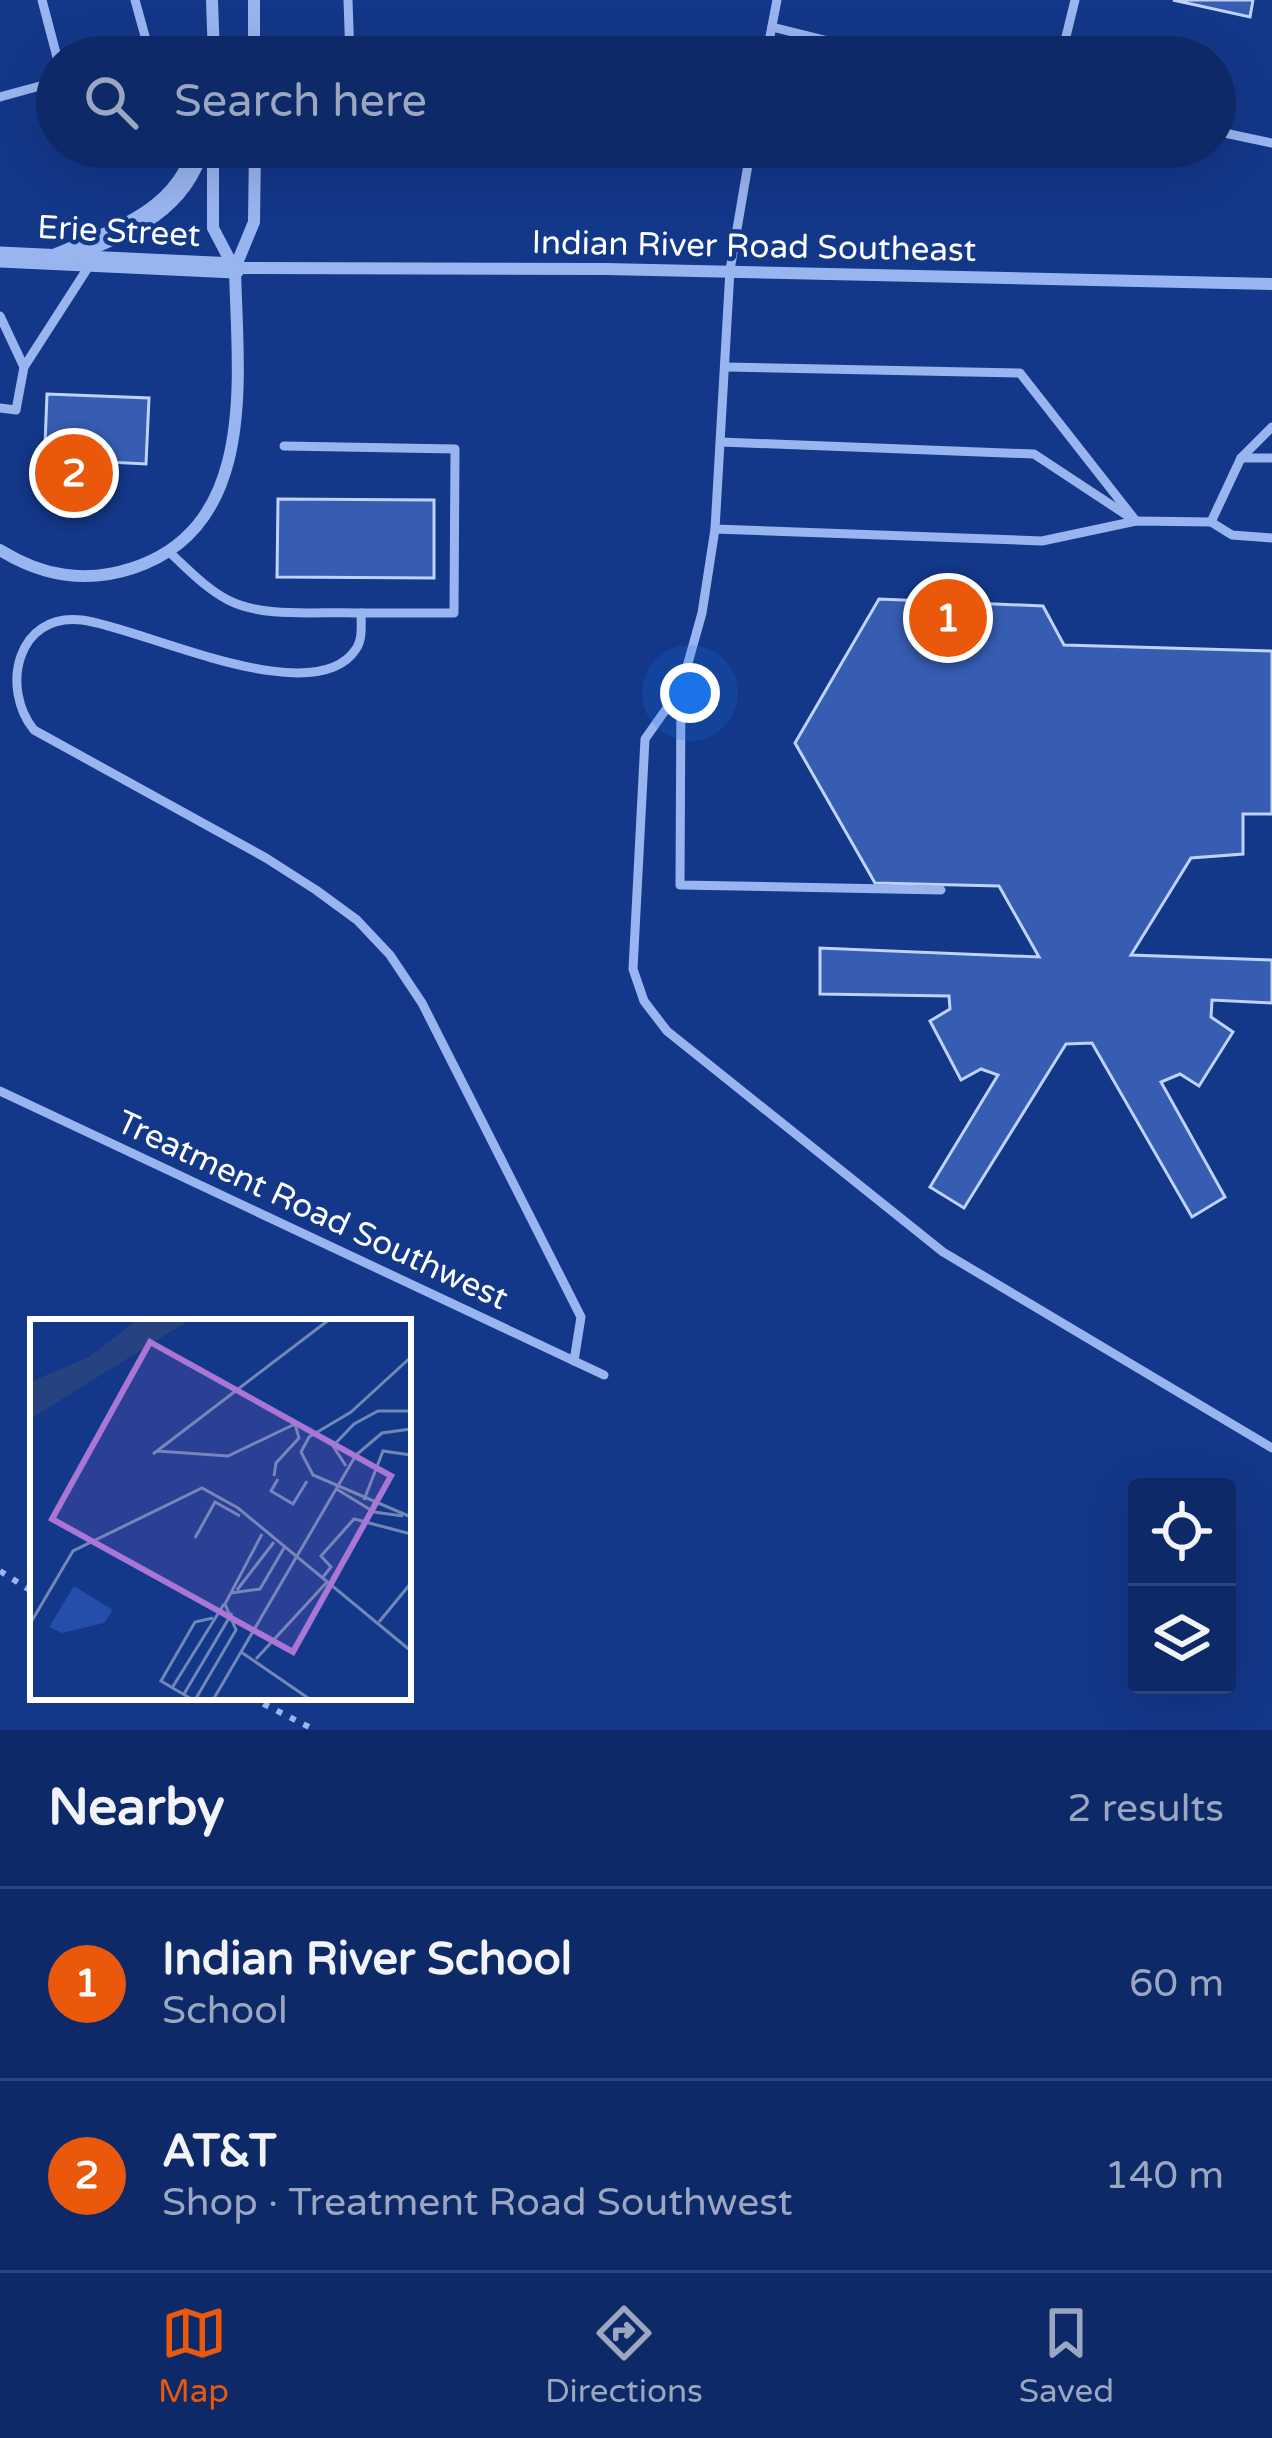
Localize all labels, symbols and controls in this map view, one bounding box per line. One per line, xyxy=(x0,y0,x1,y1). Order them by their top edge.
search box xyxy=(36,36,1236,168)
icon: search xyxy=(78,69,144,135)
text: Search here xyxy=(174,75,427,129)
street label: Erie Street xyxy=(36,208,201,255)
street label: Indian River Road Southeast xyxy=(531,223,977,270)
pin: 2 xyxy=(35,428,113,518)
pin: 1 xyxy=(909,573,987,663)
your location xyxy=(660,663,720,723)
street label: Treatment Road Southwest xyxy=(111,1102,514,1318)
inset map xyxy=(30,1319,411,1700)
map controls xyxy=(1128,1478,1236,1694)
button: locate xyxy=(1128,1478,1236,1586)
button: layers xyxy=(1128,1586,1236,1694)
text: Nearby xyxy=(48,1777,225,1839)
text: 2 results xyxy=(1067,1785,1224,1832)
text: Indian River School xyxy=(162,1933,572,1987)
text: 1 xyxy=(75,1960,99,2007)
text: 60 m xyxy=(1129,1960,1224,2007)
text: School xyxy=(162,1987,288,2034)
text: AT&T xyxy=(162,2125,277,2179)
text: 2 xyxy=(75,2152,99,2199)
text: 140 m xyxy=(1105,2152,1224,2199)
text: Shop · Treatment Road Southwest xyxy=(162,2179,793,2226)
tab: Map xyxy=(158,2300,229,2411)
tab: Directions xyxy=(545,2300,703,2411)
tab: Saved xyxy=(1019,2300,1114,2411)

